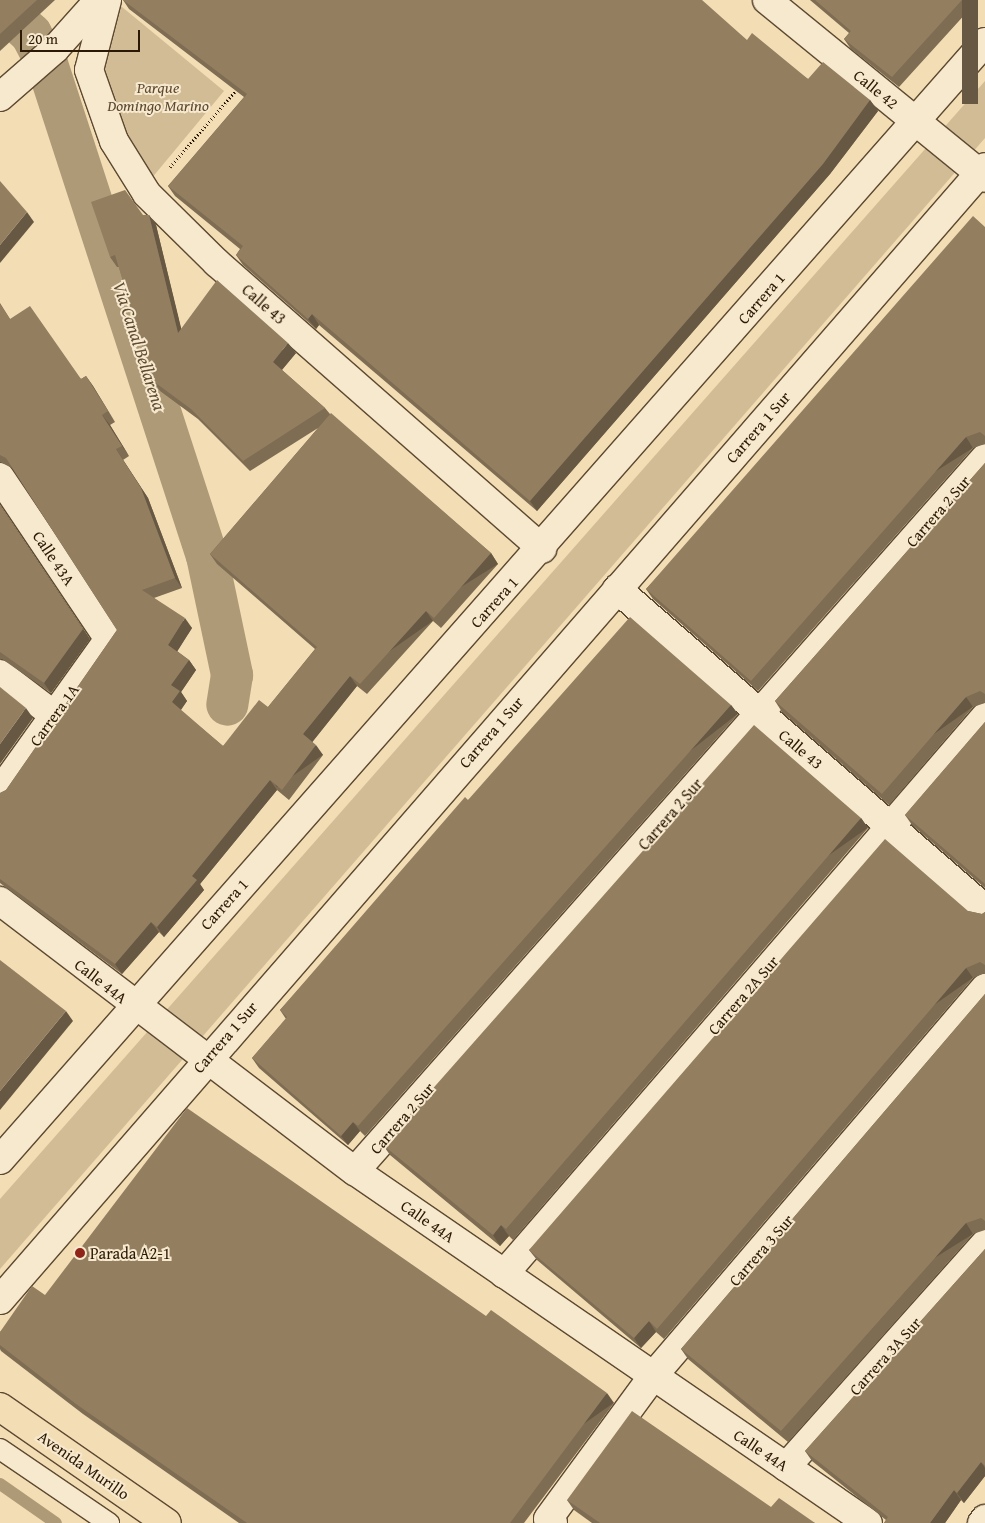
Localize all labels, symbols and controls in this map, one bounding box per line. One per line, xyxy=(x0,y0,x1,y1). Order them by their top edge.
scale bar xyxy=(22,20,142,52)
text: 20 m xyxy=(28,28,58,49)
street label: Calle 42 xyxy=(850,65,902,113)
park label: Parque Domingo Marino xyxy=(107,77,209,115)
street label: Carrera 1 xyxy=(733,268,789,328)
water label: Via Canal Bellarena xyxy=(108,279,170,413)
street label: Calle 43 xyxy=(238,280,290,328)
street label: Carrera 1 Sur xyxy=(722,387,794,467)
street label: Carrera 2 Sur xyxy=(902,471,974,551)
street label: Calle 43A xyxy=(29,527,79,589)
street label: Carrera 1 xyxy=(466,573,522,631)
street label: Carrera 1A xyxy=(25,680,83,750)
street label: Carrera 1 Sur xyxy=(455,692,527,772)
street label: Calle 43 xyxy=(775,725,827,773)
street label: Carrera 2 Sur xyxy=(634,774,706,854)
street label: Carrera 1 xyxy=(196,875,252,933)
street label: Carrera 2A Sur xyxy=(704,952,782,1038)
street label: Calle 44A xyxy=(71,955,131,1007)
street label: Carrera 1 Sur xyxy=(189,997,261,1077)
street label: Carrera 2 Sur xyxy=(366,1078,438,1158)
street label: Calle 44A xyxy=(397,1196,459,1246)
street label: Carrera 3 Sur xyxy=(725,1210,797,1290)
place label: Parada A2-1 xyxy=(90,1243,170,1263)
marker: Parada A2-1 xyxy=(74,1247,86,1259)
street label: Carrera 3A Sur xyxy=(845,1313,925,1399)
street label: Calle 44A xyxy=(730,1425,792,1475)
street label: Avenida Murillo xyxy=(35,1426,133,1504)

